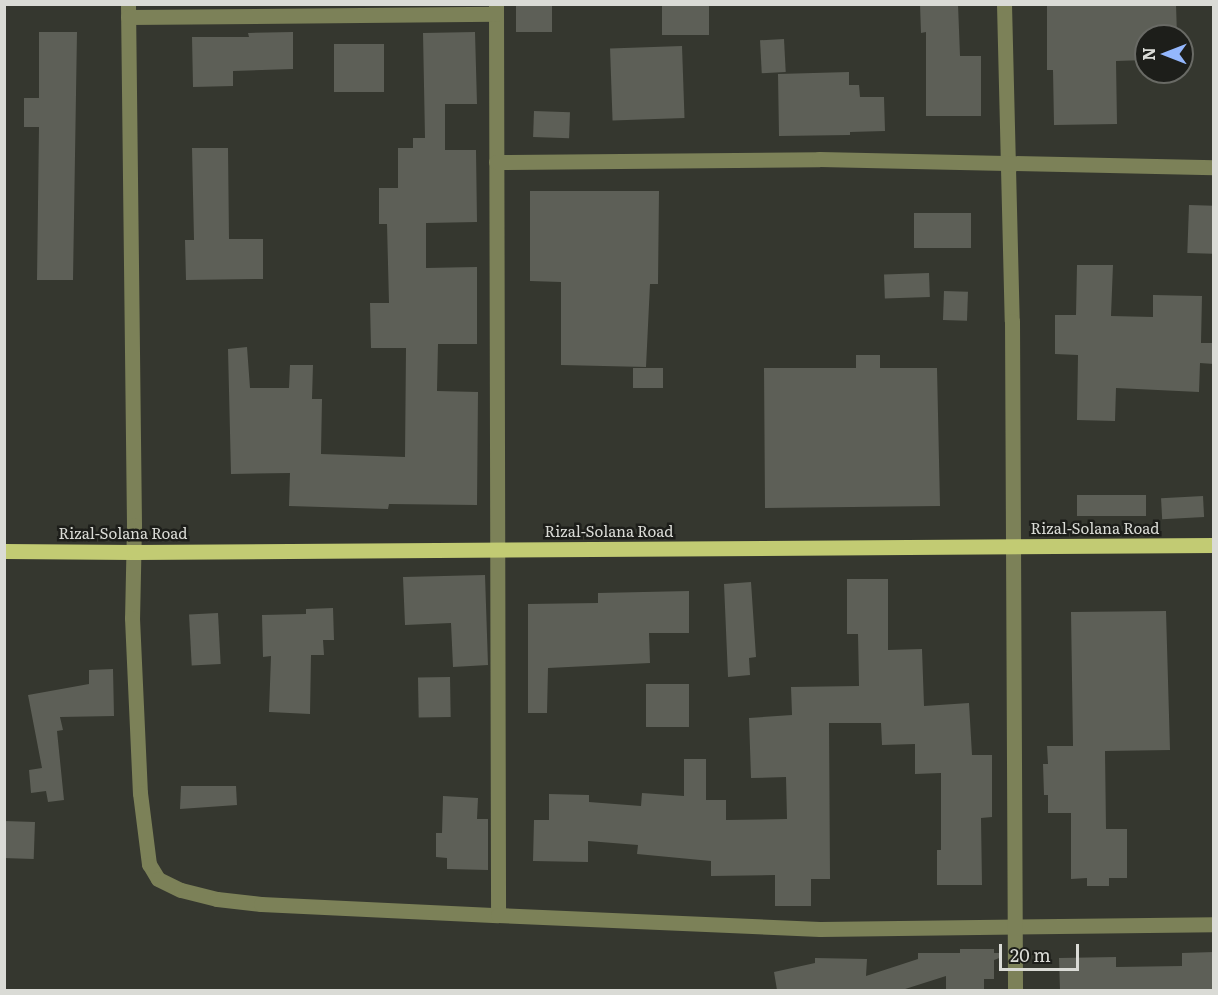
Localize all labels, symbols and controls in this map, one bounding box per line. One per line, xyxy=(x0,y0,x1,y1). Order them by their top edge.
north arrow xyxy=(1134,24,1194,84)
text: N xyxy=(1136,47,1160,61)
street label: Rizal-Solana Road xyxy=(1030,519,1160,537)
street label: Rizal-Solana Road xyxy=(544,522,674,540)
street label: Rizal-Solana Road xyxy=(58,524,188,542)
scale bar xyxy=(1002,932,1082,970)
text: 20 m xyxy=(1010,941,1051,968)

